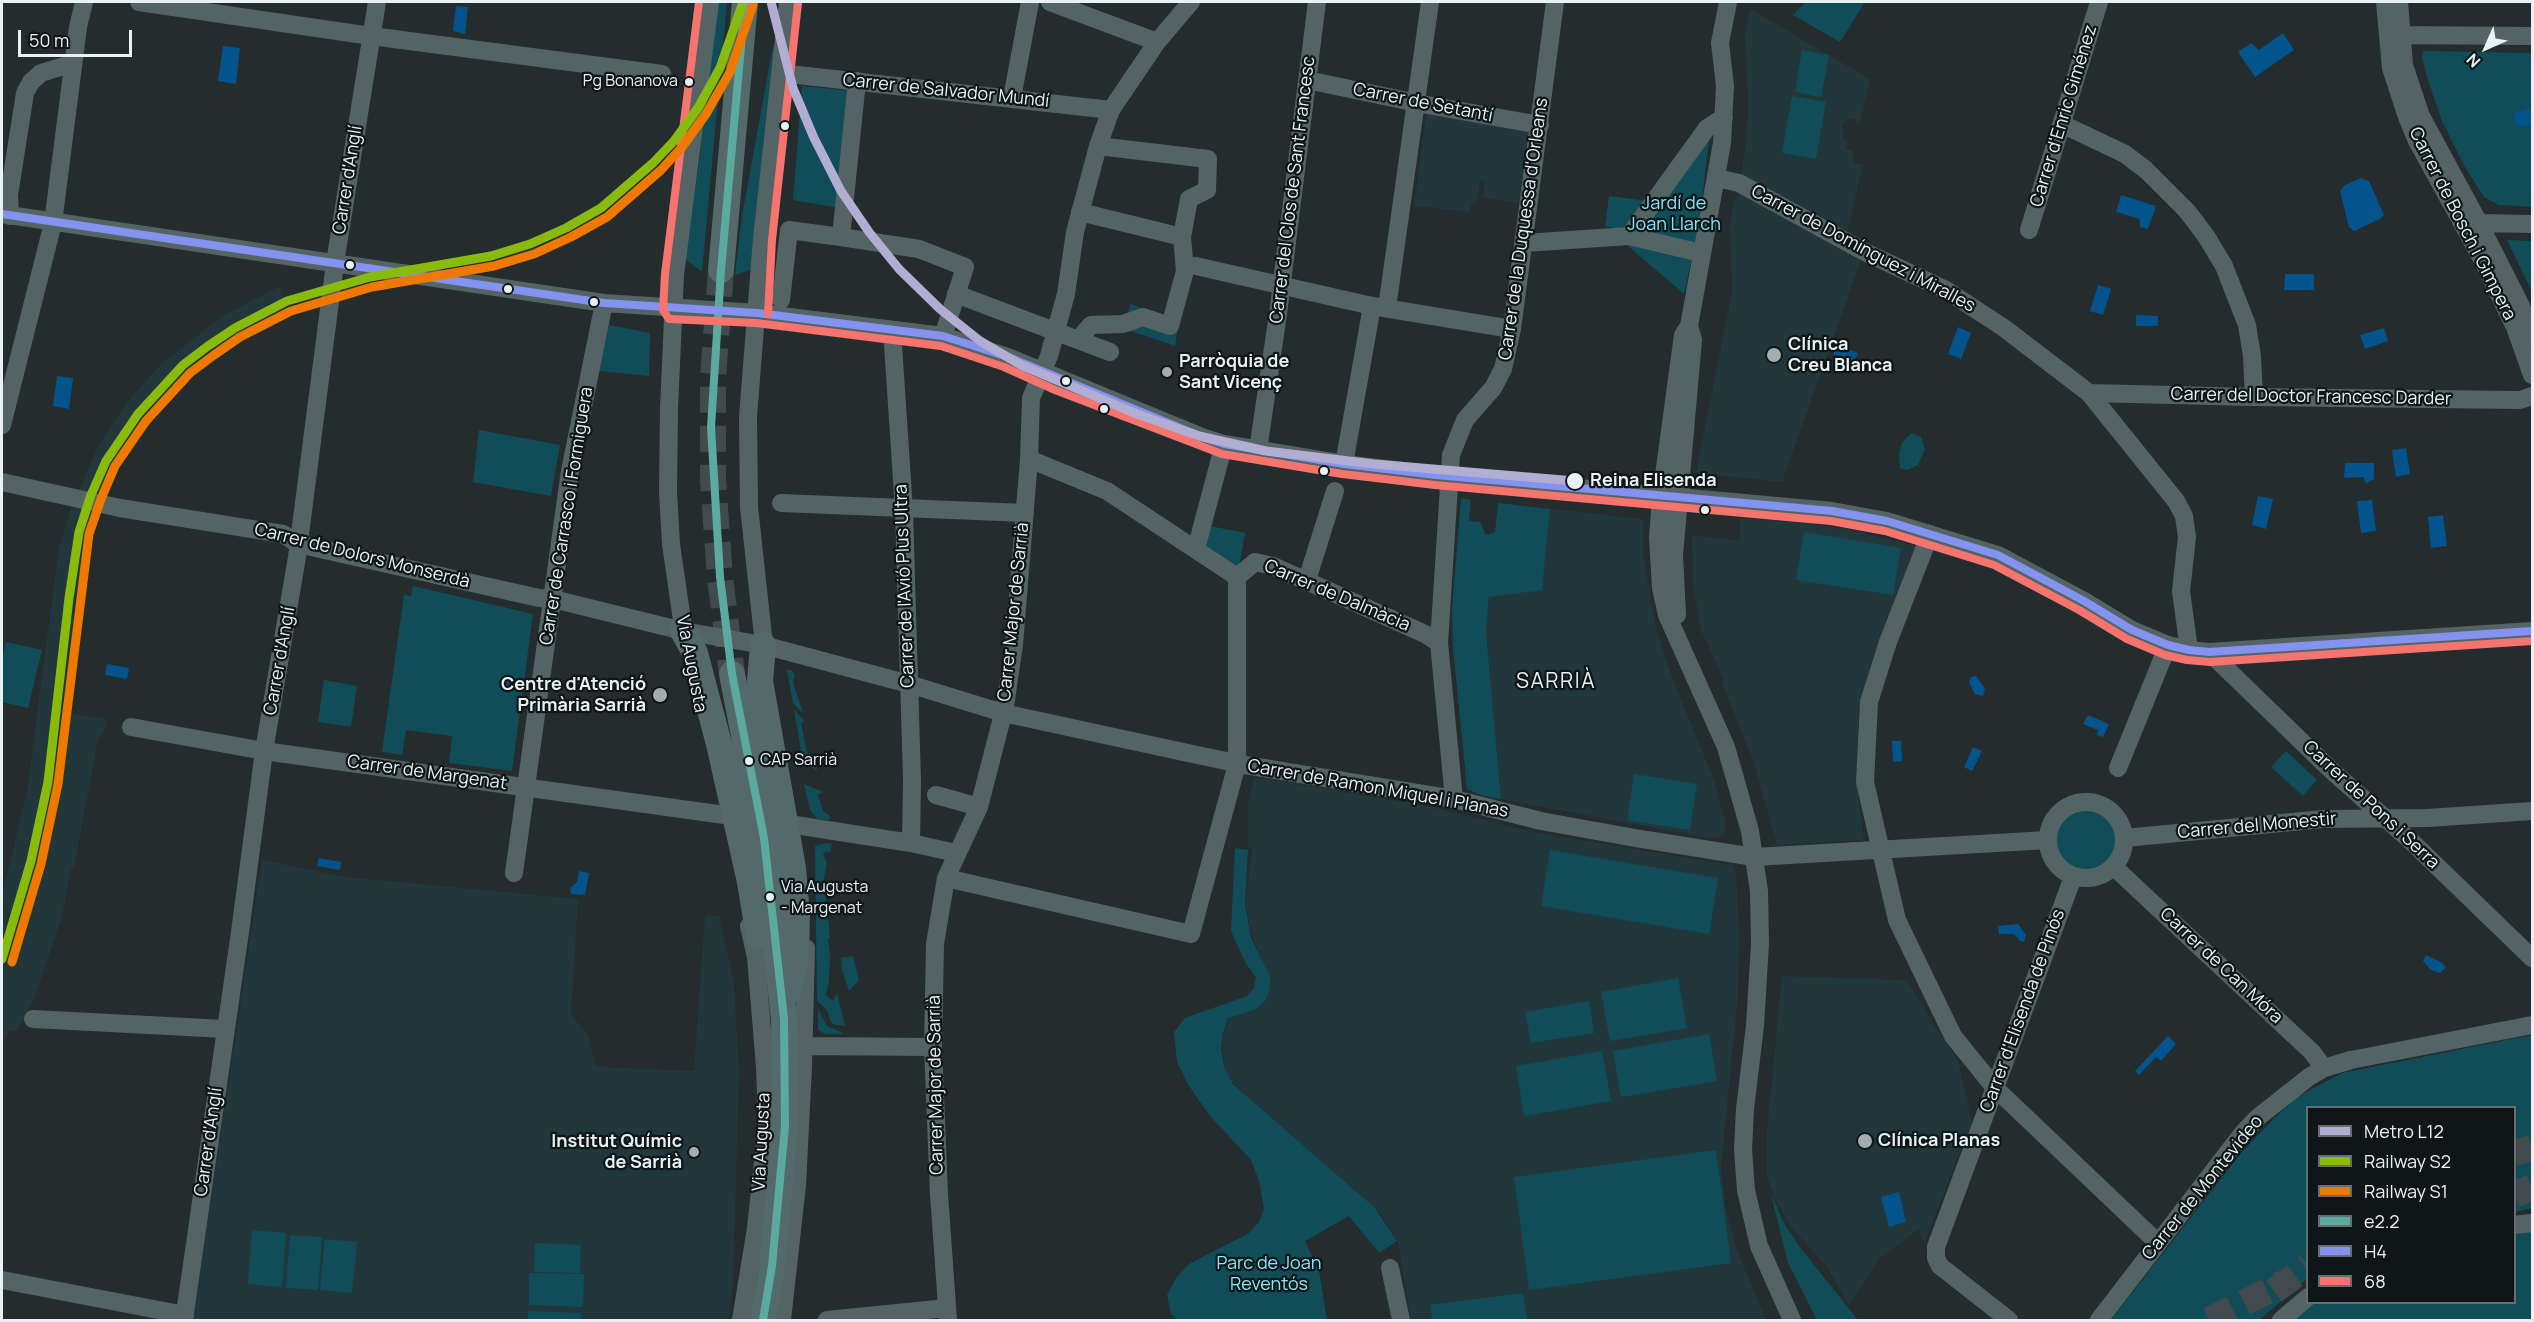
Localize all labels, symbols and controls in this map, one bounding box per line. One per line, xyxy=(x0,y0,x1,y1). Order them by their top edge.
scale bar xyxy=(21,18,135,56)
north arrow xyxy=(2456,18,2516,78)
street label: Carrer d'Enric Giménez xyxy=(2026,22,2102,210)
text: 50 m xyxy=(29,28,69,52)
text: N xyxy=(2461,49,2485,73)
street label: Carrer del Clos de Sant Francesc xyxy=(1266,55,1320,325)
street label: Carrer de Salvador Mundí xyxy=(842,69,1050,113)
place label: Pg Bonanova xyxy=(583,72,678,92)
marker: Pg Bonanova xyxy=(683,76,695,88)
street label: Carrer de Setantí xyxy=(1351,79,1495,127)
street label: Carrer de la Duquessa d'Orleans xyxy=(1495,96,1553,362)
unlabelled marker xyxy=(779,120,791,132)
street label: Carrer d'Anglí xyxy=(329,124,367,236)
street label: Carrer de Bosch i Gimpera xyxy=(2404,124,2520,324)
street label: Carrer de Domínguez i Miralles xyxy=(1747,181,1979,317)
park label: Jardí de Joan Llarch xyxy=(1627,193,1721,236)
unlabelled marker xyxy=(344,259,356,271)
unlabelled marker xyxy=(502,283,514,295)
unlabelled marker xyxy=(588,296,600,308)
place label: Clínica Creu Blanca xyxy=(1788,334,1892,376)
marker: Clínica Creu Blanca xyxy=(1765,346,1783,364)
place label: Parròquia de Sant Vicenç xyxy=(1179,351,1289,394)
marker: Parròquia de Sant Vicenç xyxy=(1160,365,1174,379)
unlabelled marker xyxy=(1060,375,1072,387)
street label: Carrer del Doctor Francesc Darder xyxy=(2170,384,2452,410)
street label: Carrer de Carrasco i Formiguera xyxy=(536,385,598,647)
unlabelled marker xyxy=(1098,403,1110,415)
unlabelled marker xyxy=(1318,465,1330,477)
place label: Reina Elisenda xyxy=(1590,470,1717,492)
marker: Reina Elisenda xyxy=(1565,471,1585,491)
street label: Carrer de l'Avió Plus Ultra xyxy=(891,484,919,688)
unlabelled marker xyxy=(1699,504,1711,516)
street label: Carrer de Dolors Monserdà xyxy=(252,519,472,593)
street label: Carrer Major de Sarrià xyxy=(994,522,1034,702)
street label: Carrer de Dalmàcia xyxy=(1261,555,1413,637)
street label: Carrer d'Anglí xyxy=(260,605,300,717)
street label: Via Augusta xyxy=(671,614,711,714)
district label: SARRIÀ xyxy=(1516,669,1596,695)
place label: Centre d'Atenció Primària Sarrià xyxy=(501,674,646,716)
marker: Centre d'Atenció Primària Sarrià xyxy=(651,686,669,704)
street label: Carrer de Pons i Serra xyxy=(2298,736,2444,874)
street label: Carrer de Margenat xyxy=(346,751,508,795)
place label: CAP Sarrià xyxy=(760,751,837,771)
marker: CAP Sarrià xyxy=(743,755,755,767)
street label: Carrer de Ramon Miquel i Planas xyxy=(1246,755,1510,823)
street label: Carrer del Monestir xyxy=(2177,808,2337,844)
place label: Via Augusta - Margenat xyxy=(781,878,868,916)
marker: Via Augusta - Margenat xyxy=(764,891,776,903)
street label: Carrer de Can Móra xyxy=(2155,903,2287,1029)
street label: Carrer d'Elisenda de Pinós xyxy=(1976,906,2070,1116)
street label: Carrer Major de Sarrià xyxy=(924,995,948,1175)
street label: Carrer d'Anglí xyxy=(191,1086,227,1198)
street label: Via Augusta xyxy=(749,1092,775,1192)
legend xyxy=(2306,1106,2516,1304)
street label: Carrer de Montevideo xyxy=(2138,1111,2268,1265)
text: Metro L12 xyxy=(2364,1119,2444,1143)
place label: Clínica Planas xyxy=(1878,1130,2000,1152)
place label: Institut Químic de Sarrià xyxy=(551,1131,682,1174)
marker: Clínica Planas xyxy=(1856,1132,1874,1150)
marker: Institut Químic de Sarrià xyxy=(687,1145,701,1159)
text: Railway S2 xyxy=(2364,1149,2451,1173)
text: Railway S1 xyxy=(2364,1179,2448,1203)
text: e2.2 xyxy=(2364,1209,2400,1233)
text: H4 xyxy=(2364,1239,2387,1263)
park label: Parc de Joan Reventós xyxy=(1217,1253,1321,1296)
text: 68 xyxy=(2364,1269,2386,1293)

